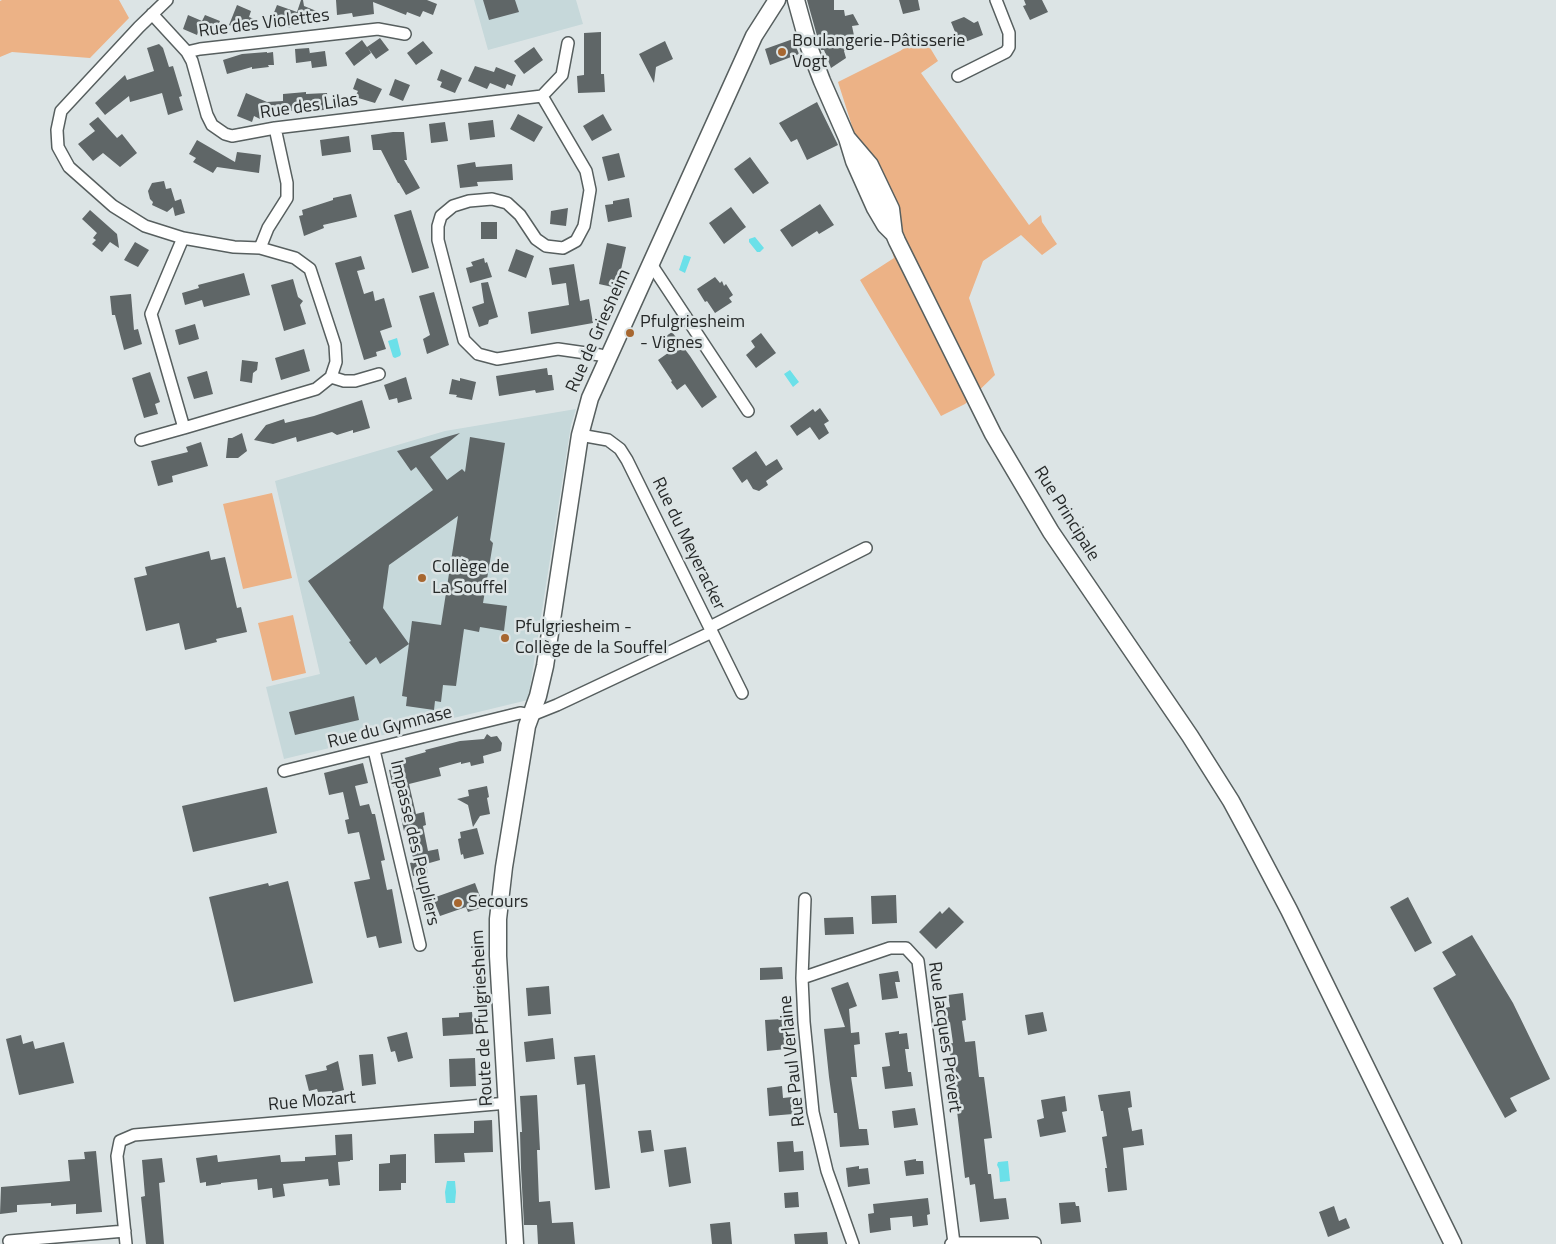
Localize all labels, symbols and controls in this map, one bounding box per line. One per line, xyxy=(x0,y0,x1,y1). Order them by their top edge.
street label: Rue des Violettes xyxy=(197,5,331,43)
place label: Boulangerie-Pâtisserie Vogt xyxy=(792,31,965,74)
marker: Boulangerie-Pâtisserie Vogt xyxy=(776,46,788,58)
street label: Rue des Lilas xyxy=(259,89,359,125)
street label: Rue de Griesheim xyxy=(562,266,636,396)
place label: Pfulgriesheim - Vignes xyxy=(640,312,745,354)
marker: Pfulgriesheim - Vignes xyxy=(624,327,636,339)
street label: Rue Principale xyxy=(1028,463,1104,565)
street label: Rue du Meyeracker xyxy=(646,474,730,614)
place label: Collège de La Souffel xyxy=(432,557,509,600)
marker: Collège de La Souffel xyxy=(416,572,428,584)
place label: Pfulgriesheim - Collège de la Souffel xyxy=(515,617,667,660)
marker: Pfulgriesheim - Collège de la Souffel xyxy=(499,632,511,644)
street label: Rue du Gymnase xyxy=(326,702,454,754)
street label: Impasse des Peupliers xyxy=(384,758,444,928)
place label: Secours xyxy=(468,892,528,914)
marker: Secours xyxy=(452,897,464,909)
street label: Route de Pfulgriesheim xyxy=(468,929,498,1107)
street label: Rue Jacques Prévert xyxy=(923,960,965,1114)
street label: Rue Paul Verlaine xyxy=(775,994,811,1128)
street label: Rue Mozart xyxy=(267,1087,357,1117)

